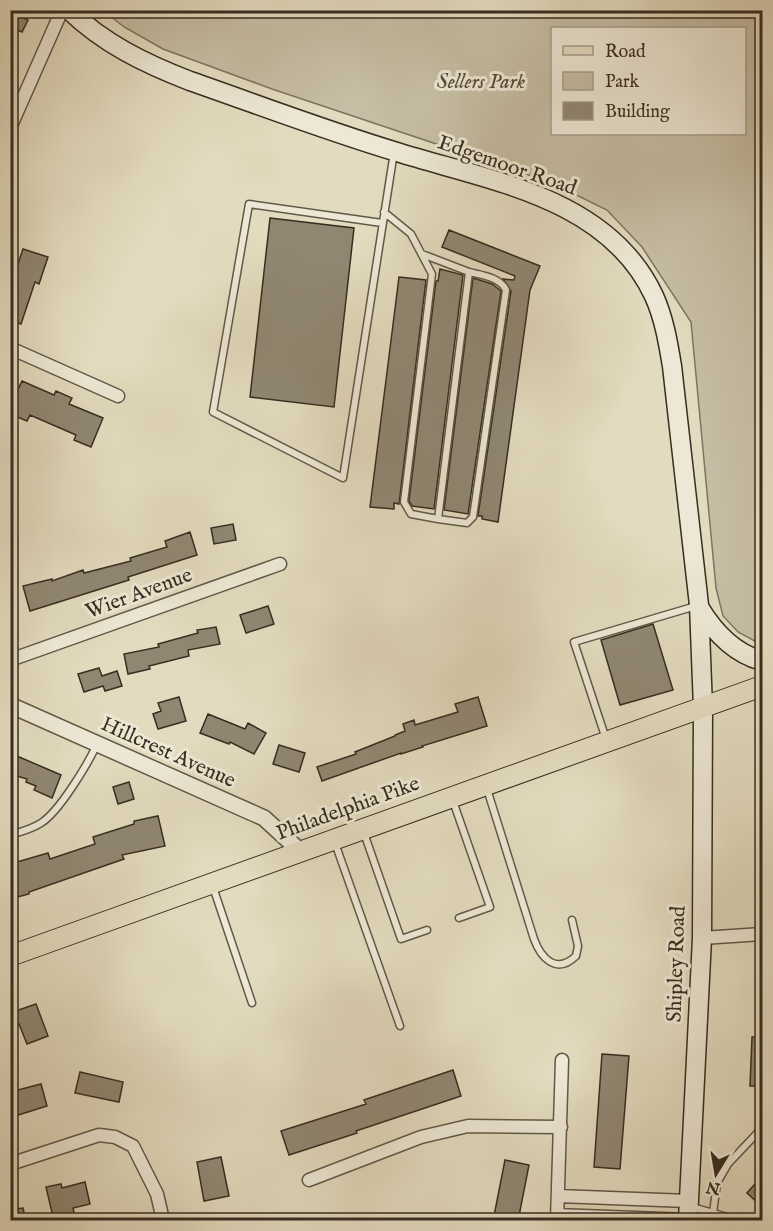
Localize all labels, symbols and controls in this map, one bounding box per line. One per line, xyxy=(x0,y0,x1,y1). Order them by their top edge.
legend xyxy=(551,27,746,135)
text: Road xyxy=(605,41,646,64)
park label: Sellers Park xyxy=(437,69,526,96)
text: Park xyxy=(605,71,640,94)
text: Building xyxy=(605,101,670,124)
street label: Edgemoor Road xyxy=(434,130,581,203)
street label: Wier Avenue xyxy=(82,562,196,626)
street label: Hillcrest Avenue xyxy=(96,711,240,795)
street label: Philadelphia Pike xyxy=(273,770,424,847)
street label: Shipley Road xyxy=(661,905,693,1023)
north arrow xyxy=(686,1144,746,1204)
text: N xyxy=(705,1176,723,1198)

